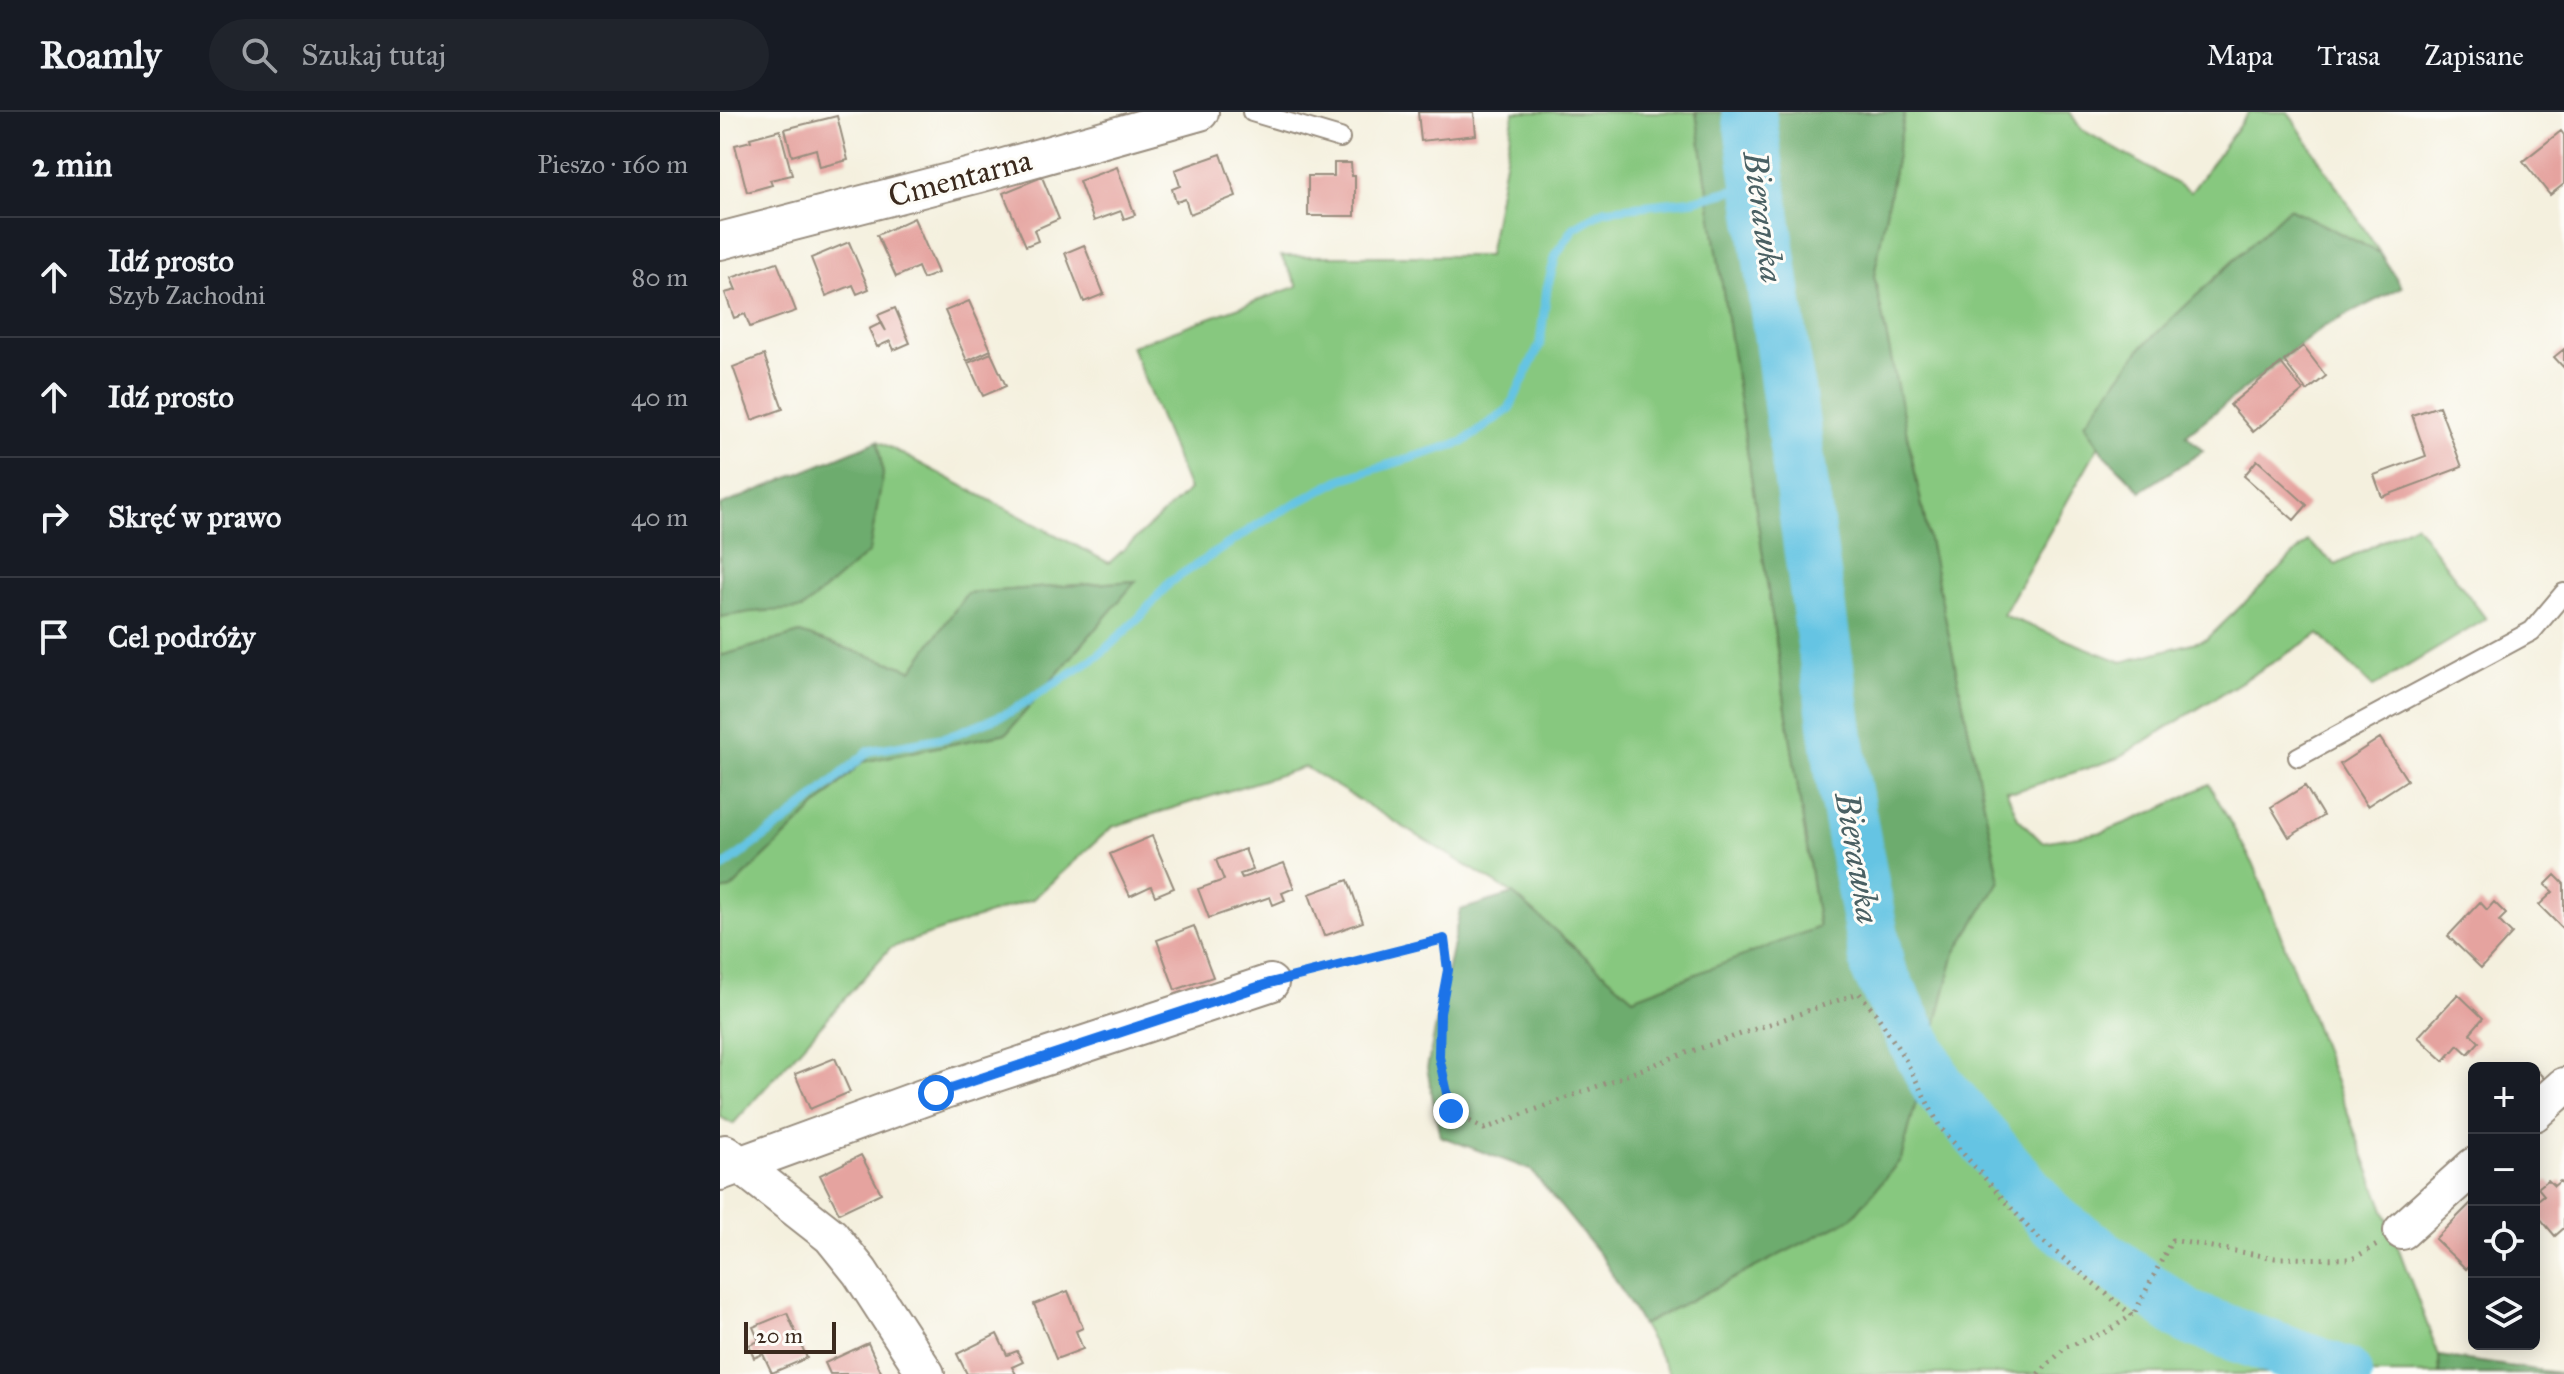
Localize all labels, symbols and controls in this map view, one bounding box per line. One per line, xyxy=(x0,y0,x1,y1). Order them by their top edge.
search box xyxy=(209,19,769,91)
text: Roamly xyxy=(40,32,161,78)
icon: search xyxy=(237,33,281,77)
text: Szukaj tutaj xyxy=(301,37,446,73)
text: Mapa xyxy=(2207,38,2273,73)
text: Trasa xyxy=(2317,38,2380,73)
text: Zapisane xyxy=(2424,38,2524,73)
street label: Cmentarna xyxy=(884,140,1036,216)
text: 2 min xyxy=(32,144,112,185)
water label: Bierawka xyxy=(1734,147,1794,285)
text: Pieszo · 160 m xyxy=(537,148,688,180)
text: Idź prosto xyxy=(108,243,234,279)
icon: ahead xyxy=(32,255,76,299)
text: 80 m xyxy=(632,261,688,293)
text: Szyb Zachodni xyxy=(108,279,265,311)
icon: ahead xyxy=(32,375,76,419)
text: Idź prosto xyxy=(108,379,234,415)
text: 40 m xyxy=(631,381,688,413)
icon: right xyxy=(32,495,76,539)
text: Skręć w prawo xyxy=(108,499,281,535)
text: 40 m xyxy=(631,501,688,533)
icon: arrive xyxy=(32,615,76,659)
text: Cel podróży xyxy=(108,619,255,655)
water label: Bierawka xyxy=(1826,787,1890,927)
map controls xyxy=(2468,1062,2540,1350)
button: + xyxy=(2468,1062,2540,1134)
route start xyxy=(918,1075,954,1111)
route end xyxy=(1433,1093,1469,1129)
button: − xyxy=(2468,1134,2540,1206)
button: locate xyxy=(2468,1206,2540,1278)
button: layers xyxy=(2468,1278,2540,1350)
scale bar xyxy=(744,1318,836,1354)
text: 20 m xyxy=(756,1322,803,1349)

